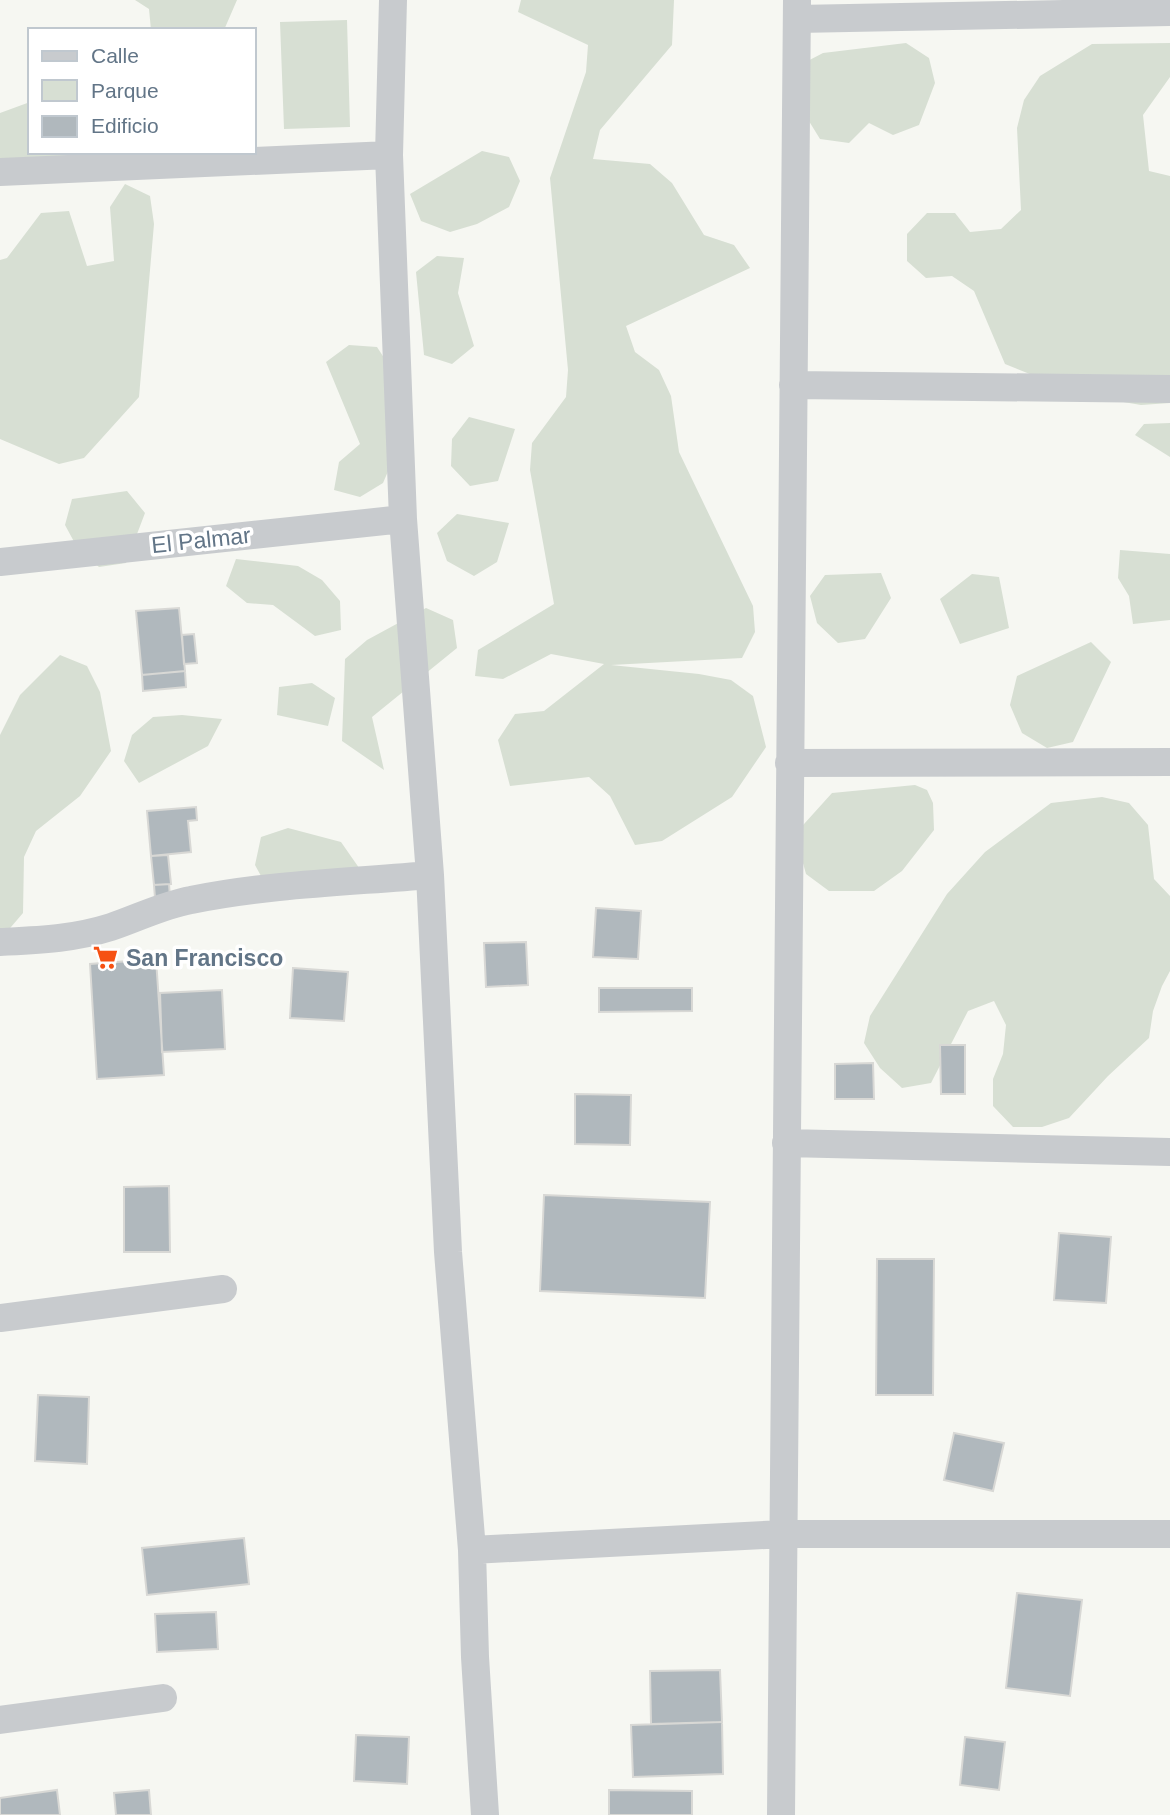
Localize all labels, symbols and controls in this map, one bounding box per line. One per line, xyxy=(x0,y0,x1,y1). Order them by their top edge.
legend xyxy=(28,28,256,154)
text: Calle xyxy=(91,44,139,67)
text: Parque xyxy=(91,79,159,102)
text: Edificio xyxy=(91,114,159,137)
street label: El Palmar xyxy=(150,522,252,558)
supermarket icon: San Francisco xyxy=(92,944,120,972)
place label: San Francisco xyxy=(126,945,283,971)

